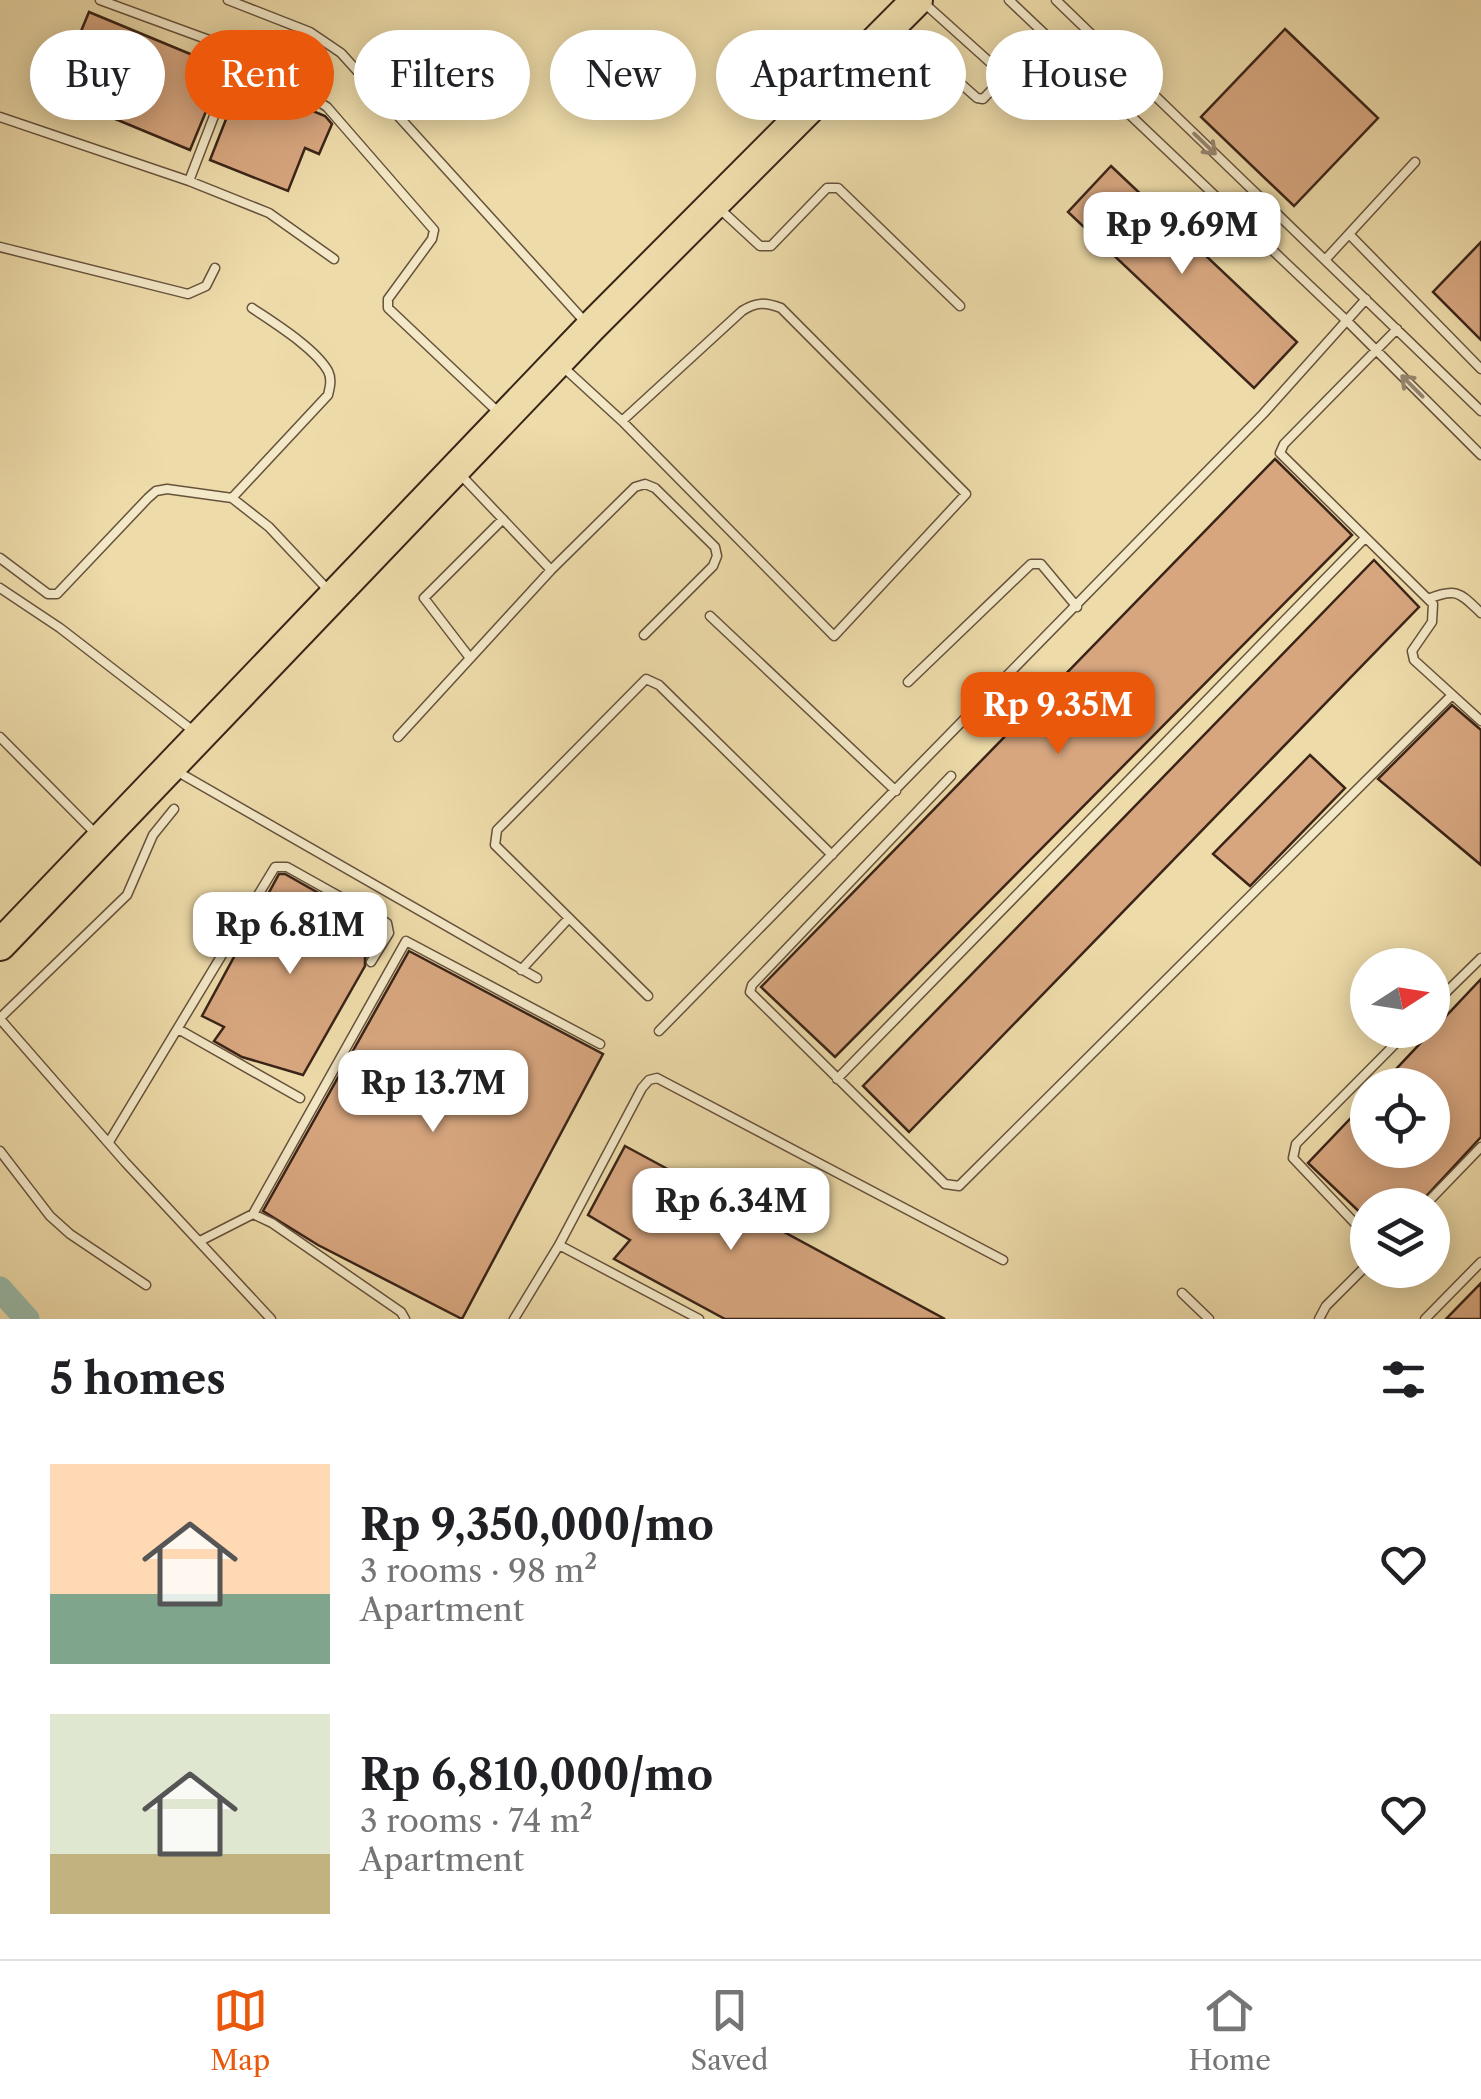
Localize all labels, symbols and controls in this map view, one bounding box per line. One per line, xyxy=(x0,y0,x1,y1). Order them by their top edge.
chip: Buy xyxy=(30,30,165,120)
chip: Rent xyxy=(185,30,334,120)
chip: Filters xyxy=(354,30,530,120)
chip: New xyxy=(550,30,696,120)
chip: Apartment xyxy=(716,30,966,120)
chip: House xyxy=(986,30,1163,120)
one-way arrow xyxy=(1193,132,1217,156)
pin: Rp 9.69M xyxy=(1079,192,1285,277)
text: Rp 9.69M xyxy=(1106,205,1258,244)
one-way arrow xyxy=(1400,375,1424,399)
pin: Rp 9.35M xyxy=(955,672,1161,757)
text: Rp 9.35M xyxy=(983,685,1133,724)
pin: Rp 6.81M xyxy=(187,892,393,977)
text: Rp 6.81M xyxy=(215,905,365,944)
north arrow xyxy=(1350,948,1450,1048)
map controls xyxy=(1350,948,1450,1288)
pin: Rp 13.7M xyxy=(330,1050,536,1135)
text: Rp 13.7M xyxy=(360,1063,506,1102)
button: locate xyxy=(1350,1068,1450,1168)
pin: Rp 6.34M xyxy=(628,1168,834,1253)
text: Rp 6.34M xyxy=(654,1181,808,1220)
button: layers xyxy=(1350,1188,1450,1288)
icon: filters xyxy=(1376,1352,1431,1407)
text: 5 homes xyxy=(50,1353,226,1405)
text: Rp 9,350,000/mo xyxy=(360,1499,714,1551)
icon: home xyxy=(130,1504,250,1624)
icon: heart xyxy=(1376,1537,1431,1592)
text: 3 rooms · 98 m² xyxy=(360,1551,597,1590)
text: Apartment xyxy=(360,1590,524,1629)
text: Rp 6,810,000/mo xyxy=(360,1749,713,1801)
icon: home xyxy=(130,1754,250,1874)
icon: heart xyxy=(1376,1787,1431,1842)
text: 3 rooms · 74 m² xyxy=(360,1801,593,1840)
text: Apartment xyxy=(360,1840,524,1879)
tab: Map xyxy=(210,1983,270,2077)
tab: Saved xyxy=(691,1983,768,2077)
tab: Home xyxy=(1189,1983,1271,2077)

